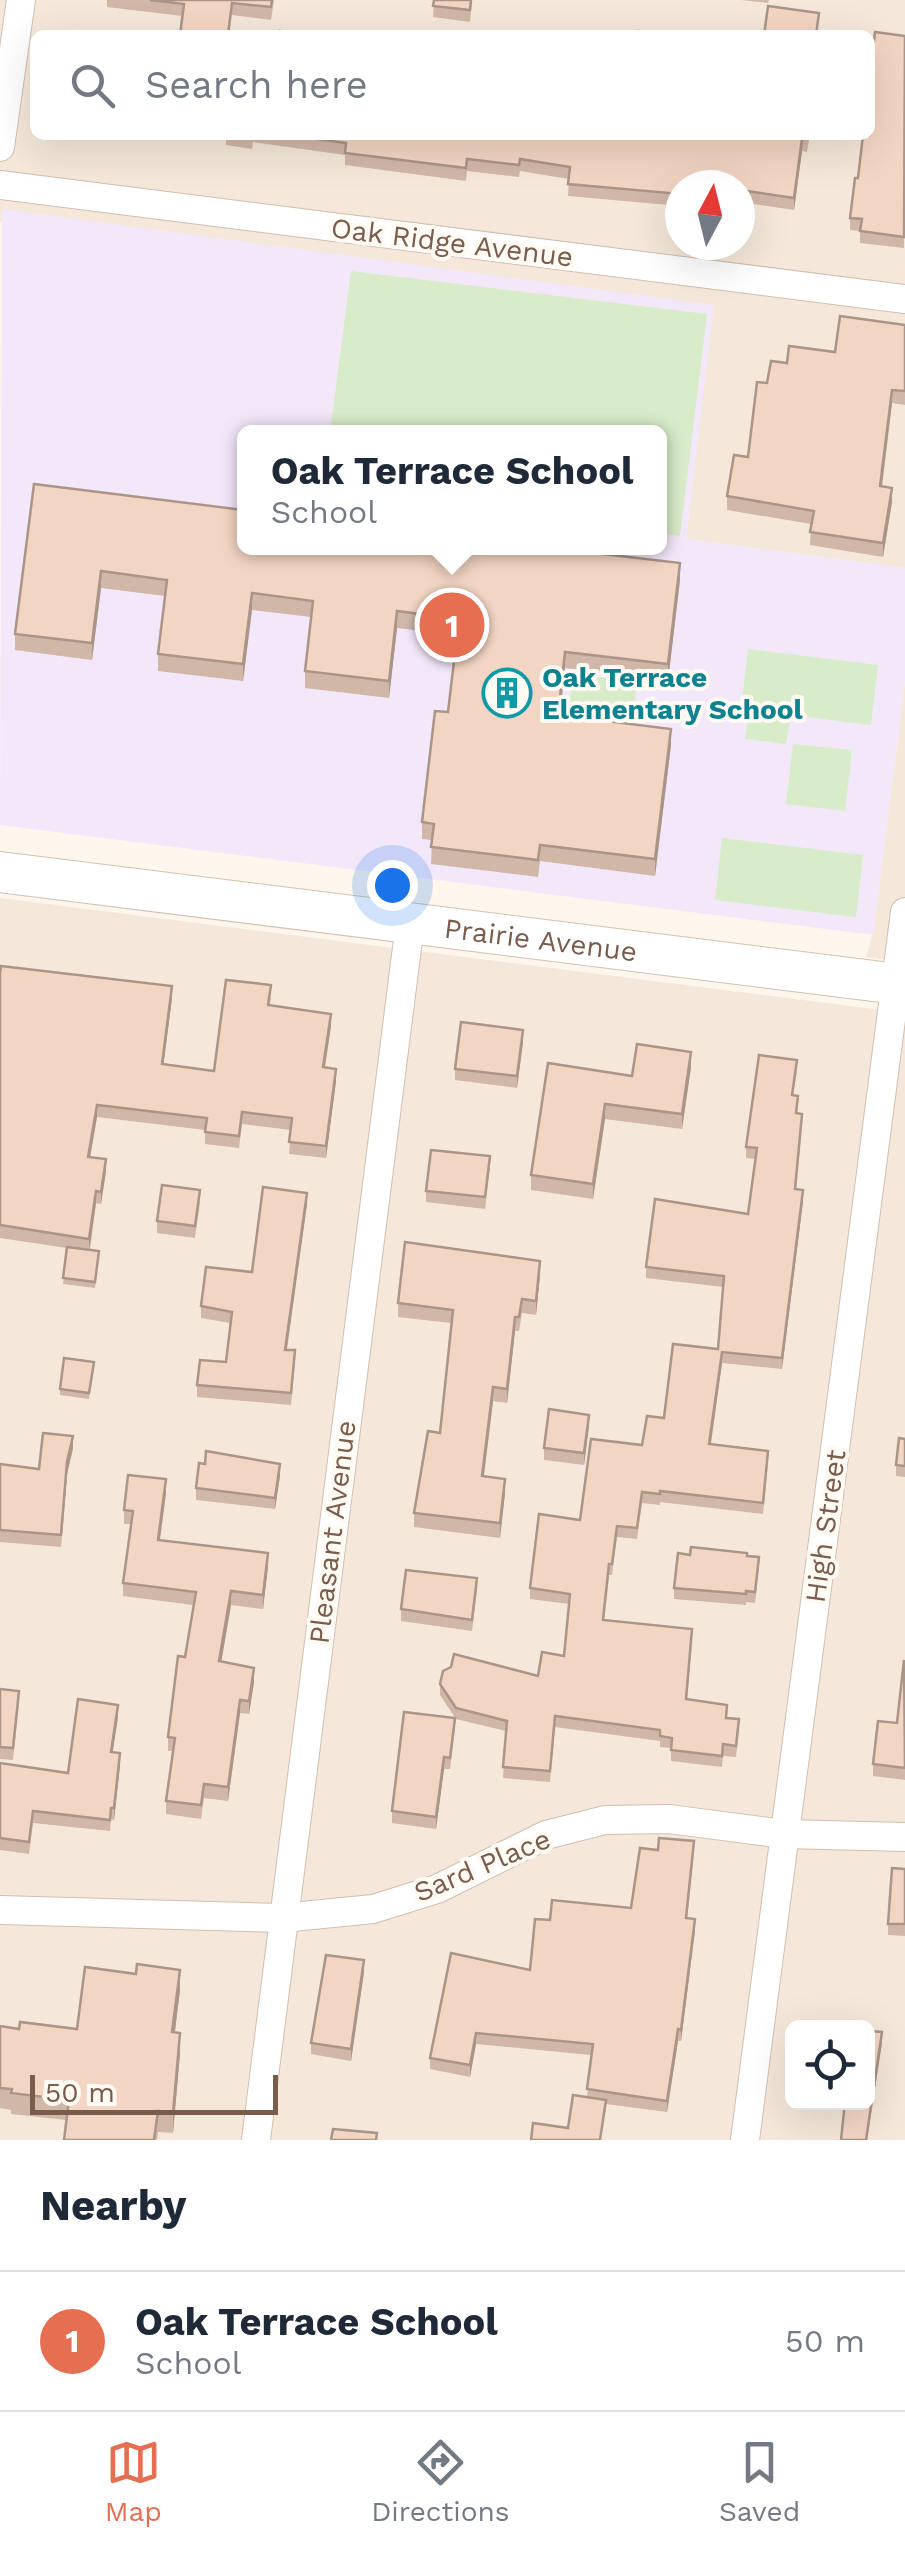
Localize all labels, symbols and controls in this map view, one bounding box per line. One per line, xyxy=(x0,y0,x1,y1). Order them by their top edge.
search box xyxy=(30,30,875,140)
icon: search xyxy=(65,58,120,113)
text: Search here xyxy=(145,63,368,107)
north arrow xyxy=(665,170,755,260)
street label: Oak Ridge Avenue xyxy=(329,211,575,274)
popup xyxy=(237,425,667,555)
text: Oak Terrace School xyxy=(271,449,633,493)
text: School xyxy=(271,493,377,531)
pin: 1 xyxy=(420,588,484,662)
place label: Oak Terrace Elementary School xyxy=(542,661,804,726)
building icon: Oak Terrace Elementary School xyxy=(481,667,533,719)
your location xyxy=(367,860,418,911)
street label: Prairie Avenue xyxy=(442,912,639,968)
street label: Pleasant Avenue xyxy=(302,1419,363,1646)
street label: High Street xyxy=(798,1447,853,1605)
street label: Sard Place xyxy=(409,1822,555,1909)
map controls xyxy=(785,2020,875,2110)
button: locate xyxy=(785,2020,875,2110)
scale bar xyxy=(30,2070,278,2114)
text: 50 m xyxy=(45,2076,115,2109)
text: Nearby xyxy=(40,2181,187,2230)
text: Oak Terrace School xyxy=(135,2300,498,2344)
text: 1 xyxy=(66,2322,79,2360)
text: 50 m xyxy=(785,2322,865,2360)
text: School xyxy=(135,2344,241,2382)
tab: Map xyxy=(105,2435,162,2528)
tab: Directions xyxy=(371,2435,510,2528)
tab: Saved xyxy=(719,2435,800,2528)

